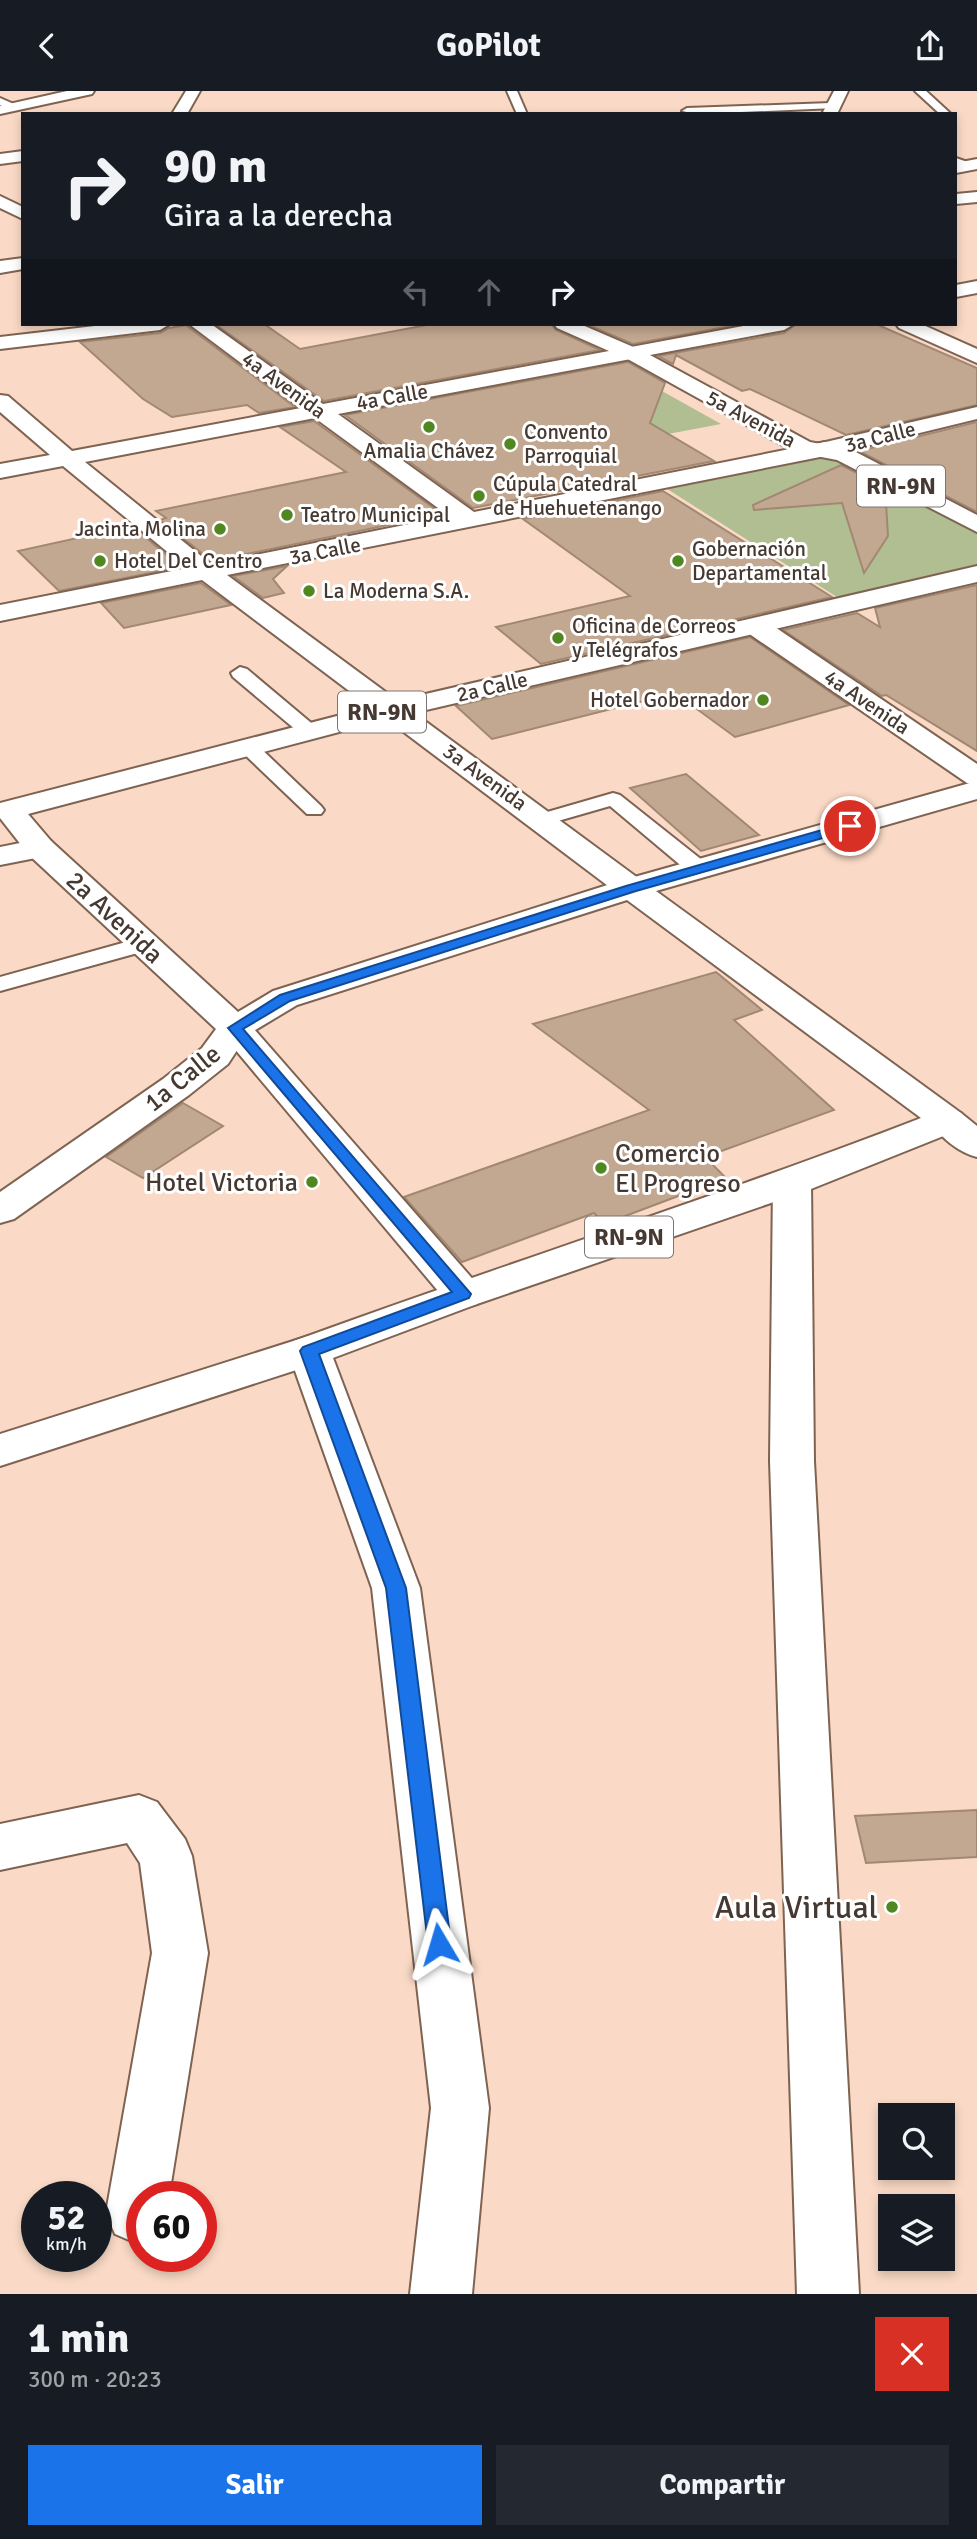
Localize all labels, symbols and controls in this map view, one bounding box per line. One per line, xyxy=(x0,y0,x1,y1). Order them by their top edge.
text: GoPilot xyxy=(436,26,541,65)
icon: back xyxy=(28,27,66,65)
icon: share xyxy=(911,27,949,65)
text: 90 m xyxy=(164,136,267,196)
icon: right xyxy=(49,140,140,231)
text: Gira a la derecha xyxy=(164,196,393,235)
icon: left xyxy=(397,273,435,311)
icon: ahead xyxy=(470,273,508,311)
icon: right xyxy=(543,273,581,311)
street label: 4a Avenida xyxy=(237,346,331,424)
street label: 4a Calle xyxy=(354,378,430,416)
street label: 5a Avenida xyxy=(702,385,800,453)
street label: 3a Calle xyxy=(842,416,918,458)
marker: Amalia Chávez xyxy=(421,419,437,435)
place label: Convento Parroquial xyxy=(524,419,617,469)
marker: Convento Parroquial xyxy=(502,436,518,452)
place label: Amalia Chávez xyxy=(364,438,494,464)
road number: RN-9N xyxy=(857,465,945,507)
place label: Cúpula Catedral de Huehuetenango xyxy=(493,471,662,521)
marker: Cúpula Catedral de Huehuetenango xyxy=(471,488,487,504)
place label: Teatro Municipal xyxy=(301,502,450,528)
marker: Teatro Municipal xyxy=(279,507,295,523)
place label: Jacinta Molina xyxy=(75,516,206,542)
marker: Jacinta Molina xyxy=(212,521,228,537)
street label: 3a Calle xyxy=(287,531,363,571)
place label: Gobernación Departamental xyxy=(692,536,827,586)
place label: Hotel Del Centro xyxy=(114,548,262,574)
marker: Hotel Del Centro xyxy=(92,553,108,569)
marker: Gobernación Departamental xyxy=(670,553,686,569)
place label: La Moderna S.A. xyxy=(323,578,469,604)
marker: La Moderna S.A. xyxy=(301,583,317,599)
place label: Oficina de Correos y Telégrafos xyxy=(572,613,736,663)
marker: Oficina de Correos y Telégrafos xyxy=(550,630,566,646)
street label: 4a Avenida xyxy=(819,664,915,740)
street label: 2a Calle xyxy=(454,666,530,708)
place label: Hotel Gobernador xyxy=(590,687,749,713)
road number: RN-9N xyxy=(338,691,426,733)
marker: Hotel Gobernador xyxy=(755,692,771,708)
street label: 3a Avenida xyxy=(438,738,532,816)
pin xyxy=(820,796,880,856)
icon: arrive xyxy=(831,807,869,845)
street label: 2a Avenida xyxy=(59,865,170,971)
street label: 1a Calle xyxy=(138,1038,227,1119)
place label: Comercio El Progreso xyxy=(615,1138,741,1200)
marker: Comercio El Progreso xyxy=(593,1160,609,1176)
place label: Hotel Victoria xyxy=(145,1167,298,1199)
marker: Hotel Victoria xyxy=(304,1174,320,1190)
road number: RN-9N xyxy=(585,1217,673,1257)
place label: Aula Virtual xyxy=(715,1888,878,1927)
marker: Aula Virtual xyxy=(884,1899,900,1915)
position arrow xyxy=(402,1907,476,1981)
map controls xyxy=(878,2103,955,2271)
button: search xyxy=(878,2103,955,2180)
speed limit sign: 60 xyxy=(126,2181,217,2272)
button: layers xyxy=(878,2194,955,2271)
text: 52 xyxy=(48,2196,85,2239)
text: km/h xyxy=(46,2233,87,2255)
text: 1 min xyxy=(28,2313,129,2364)
button: close xyxy=(875,2317,949,2391)
text: 300 m · 20:23 xyxy=(28,2365,162,2394)
button: Salir xyxy=(28,2445,482,2525)
button: Compartir xyxy=(496,2445,949,2525)

